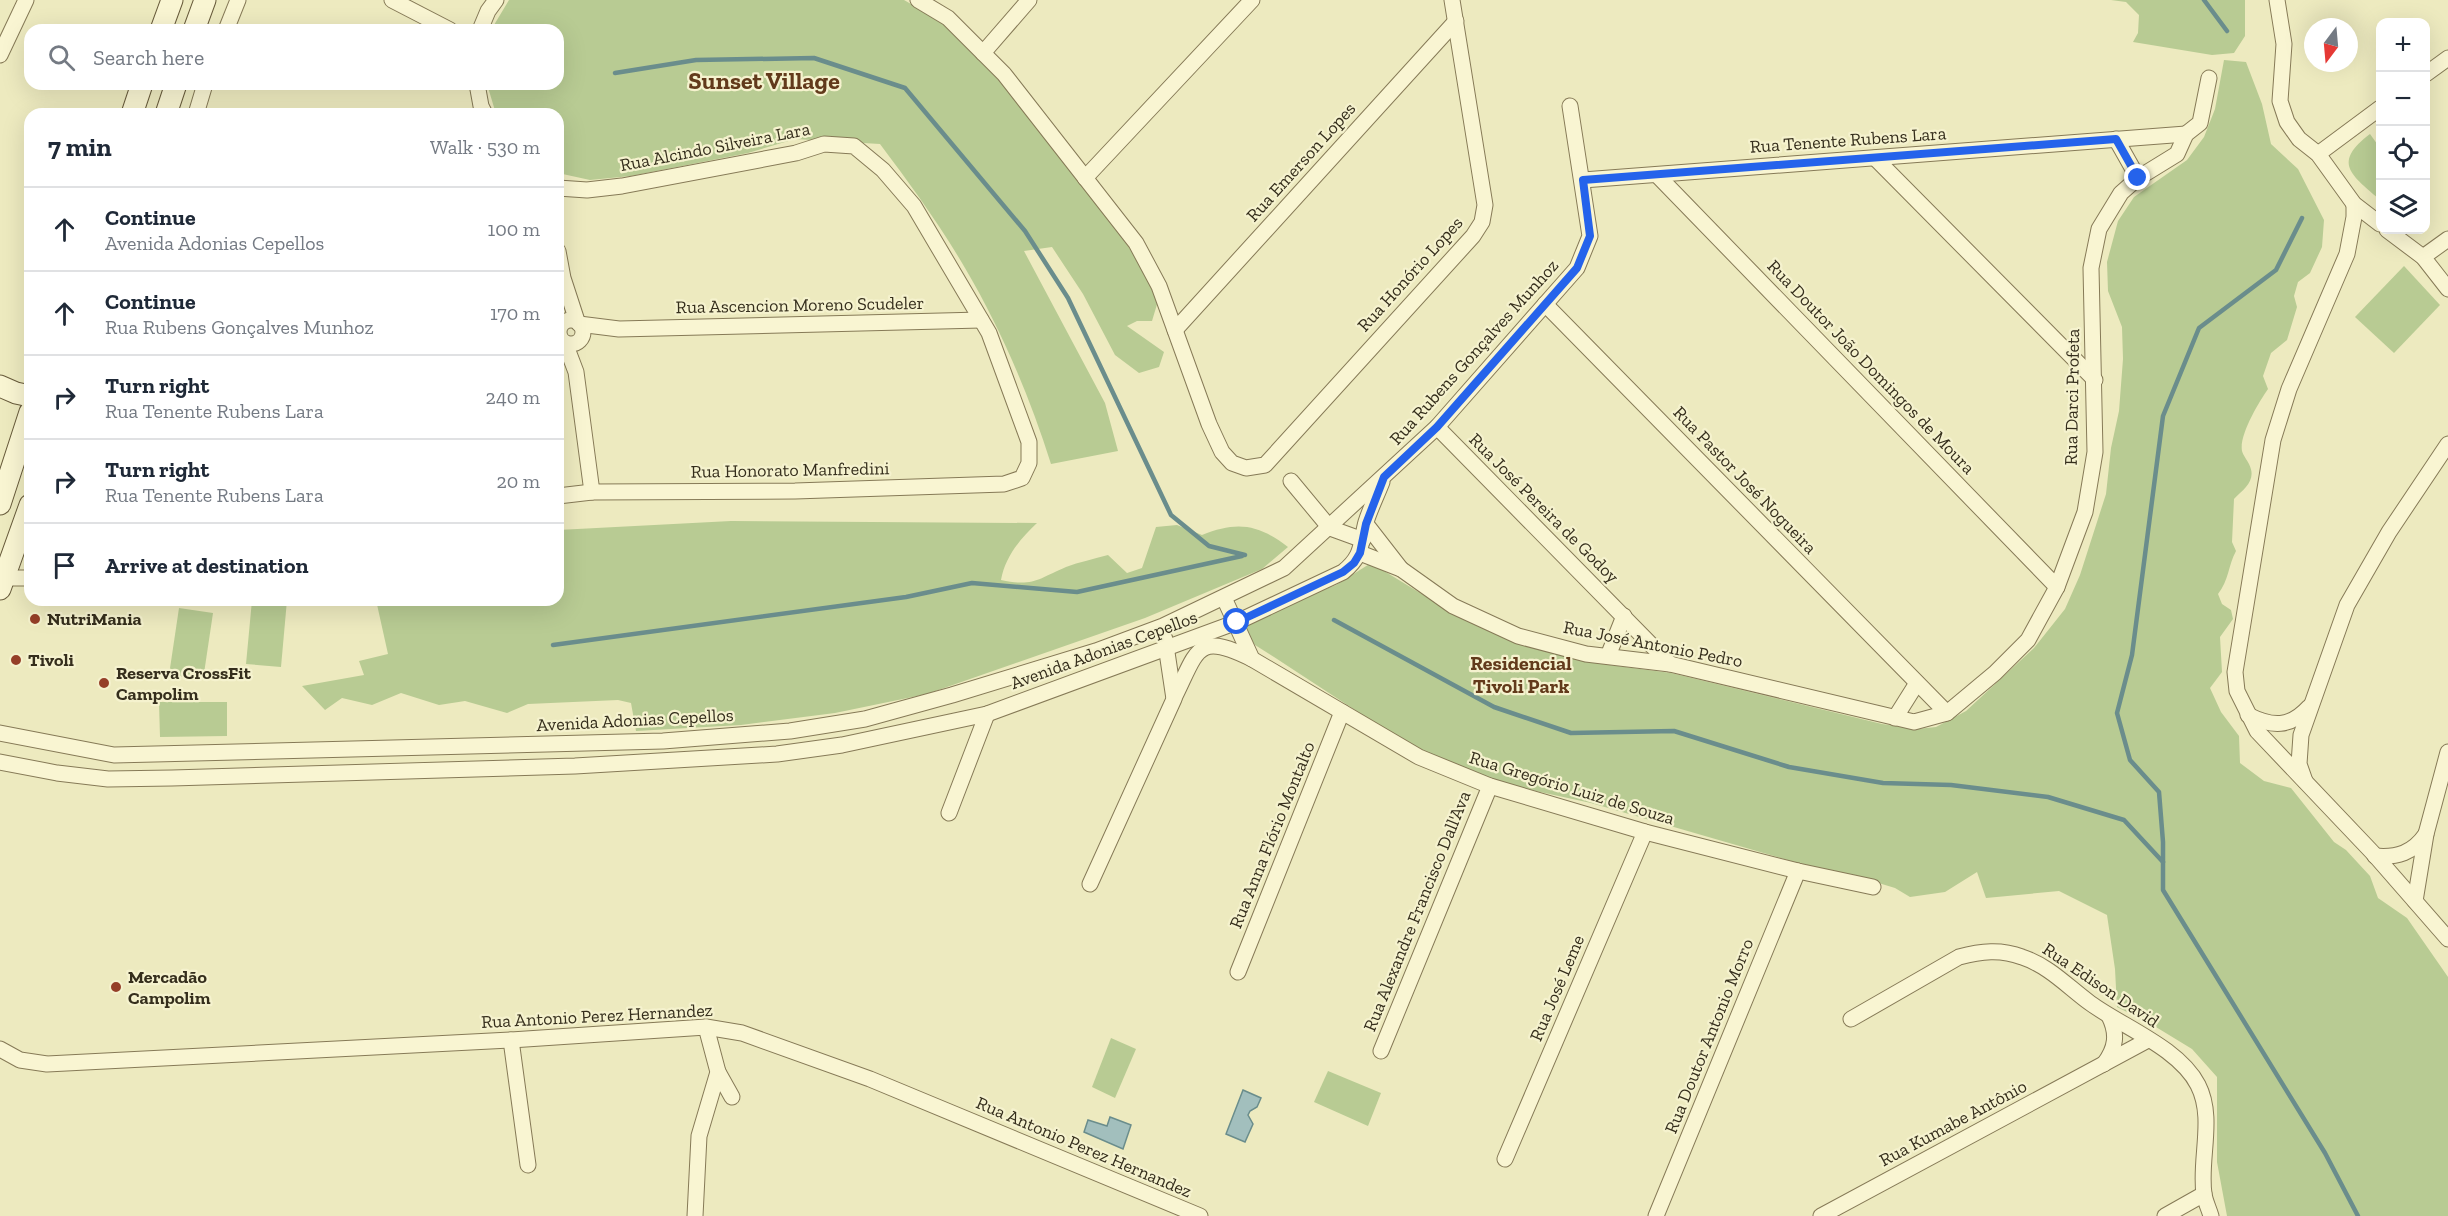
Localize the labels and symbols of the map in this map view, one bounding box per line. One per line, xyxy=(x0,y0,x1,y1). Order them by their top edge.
north arrow xyxy=(2304,18,2358,72)
district label: Sunset Village xyxy=(688,66,840,95)
street label: Rua Emerson Lopes xyxy=(1242,98,1360,226)
street label: Rua Alcindo Silveira Lara xyxy=(618,118,812,176)
street label: Rua Tenente Rubens Lara xyxy=(1749,122,1947,158)
route end xyxy=(2124,164,2150,190)
street label: Rua Honório Lopes xyxy=(1353,212,1467,336)
street label: Rua Rubens Gonçalves Munhoz xyxy=(1385,255,1563,449)
street label: Rua Doutor João Domingos de Moura xyxy=(1763,255,1980,479)
street label: Rua Ascencion Moreno Scudeler xyxy=(676,292,924,318)
street label: Rua Darci Profeta xyxy=(2060,328,2084,466)
street label: Rua Pastor José Nogueira xyxy=(1669,402,1822,559)
street label: Rua José Pereira de Godoy xyxy=(1464,428,1624,588)
street label: Rua Honorato Manfredini xyxy=(690,457,890,483)
street label: Avenida Adonias Cepellos xyxy=(1008,606,1201,694)
place label: NutriMania xyxy=(47,608,142,630)
route start xyxy=(1223,608,1249,634)
marker: NutriMania xyxy=(28,612,42,626)
street label: Rua José Antonio Pedro xyxy=(1561,616,1745,672)
place label: Tivoli xyxy=(28,649,75,671)
district label: Residencial Tivoli Park xyxy=(1470,651,1572,698)
marker: Tivoli xyxy=(9,653,23,667)
place label: Reserva CrossFit Campolim xyxy=(116,662,252,705)
marker: Reserva CrossFit Campolim xyxy=(97,676,111,690)
street label: Avenida Adonias Cepellos xyxy=(536,704,734,736)
street label: Rua Anna Flório Montalto xyxy=(1224,738,1320,932)
street label: Rua Gregório Luiz de Souza xyxy=(1467,746,1677,830)
street label: Rua Alexandre Francisco Dall'Ava xyxy=(1359,787,1476,1035)
street label: Rua José Leme xyxy=(1525,932,1589,1044)
street label: Rua Doutor Antonio Morro xyxy=(1660,935,1758,1137)
street label: Rua Edison David xyxy=(2038,938,2164,1032)
place label: Mercadão Campolim xyxy=(128,966,211,1009)
marker: Mercadão Campolim xyxy=(109,980,123,994)
street label: Rua Antonio Perez Hernandez xyxy=(481,999,713,1033)
street label: Rua Kumabe Antônio xyxy=(1876,1075,2030,1171)
street label: Rua Antonio Perez Hernandez xyxy=(973,1092,1195,1202)

